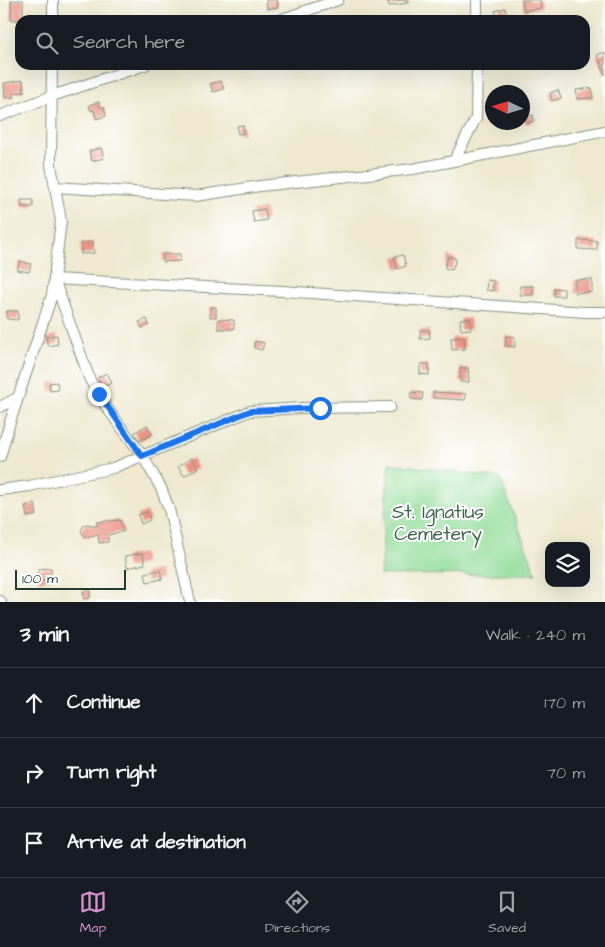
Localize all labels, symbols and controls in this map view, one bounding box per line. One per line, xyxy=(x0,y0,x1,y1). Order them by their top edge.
search box xyxy=(15,15,590,70)
icon: search xyxy=(33,29,61,57)
text: Search here xyxy=(73,29,185,56)
north arrow xyxy=(485,85,530,130)
route end xyxy=(88,383,111,406)
route start xyxy=(309,397,332,420)
park label: St. Ignatius Cemetery xyxy=(392,499,484,549)
map controls xyxy=(545,542,590,587)
button: layers xyxy=(545,542,590,587)
scale bar xyxy=(15,567,126,590)
text: 100 m xyxy=(22,569,58,589)
text: 3 min xyxy=(20,620,69,649)
text: Walk · 240 m xyxy=(485,624,585,646)
icon: ahead xyxy=(20,689,48,717)
text: Continue xyxy=(67,689,141,716)
text: 170 m xyxy=(544,692,585,714)
icon: right xyxy=(20,759,48,787)
text: Turn right xyxy=(67,759,156,786)
text: 70 m xyxy=(546,762,585,784)
icon: arrive xyxy=(20,829,48,857)
text: Arrive at destination xyxy=(67,829,246,856)
tab: Map xyxy=(79,888,107,938)
tab: Directions xyxy=(265,888,330,938)
tab: Saved xyxy=(488,888,526,938)

